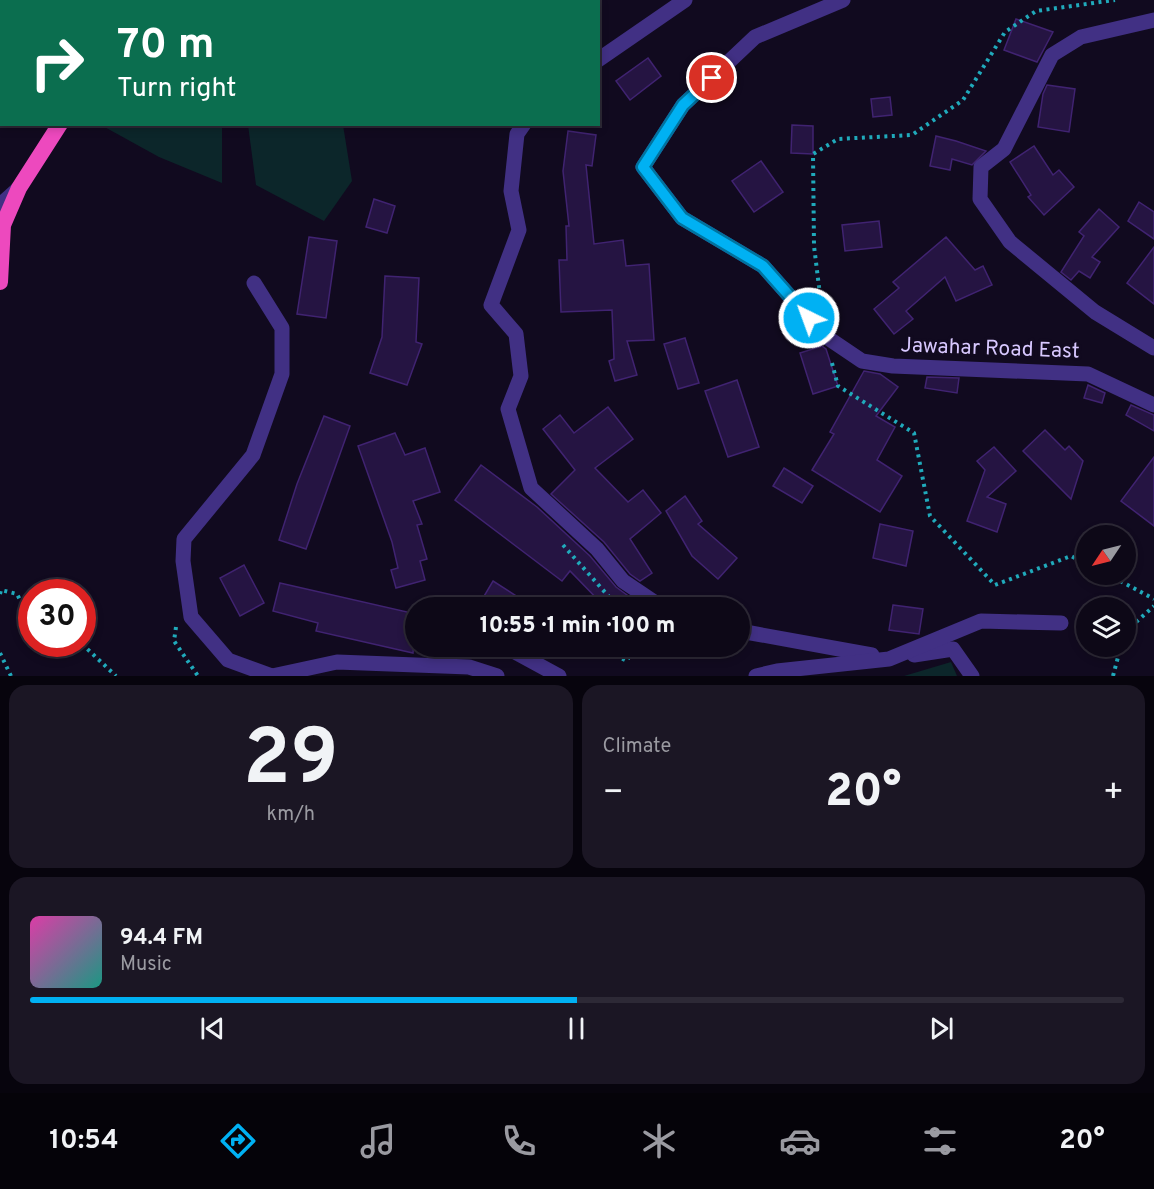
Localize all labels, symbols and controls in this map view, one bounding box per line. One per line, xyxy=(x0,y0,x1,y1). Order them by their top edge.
text: 70 m xyxy=(117,20,215,73)
icon: right xyxy=(18,24,96,102)
pin xyxy=(686,52,737,103)
icon: arrive xyxy=(695,61,728,94)
text: Turn right xyxy=(117,72,236,106)
position arrow xyxy=(777,286,841,350)
street label: Jawahar Road East xyxy=(900,332,1080,366)
north arrow xyxy=(1076,525,1136,585)
map controls xyxy=(1076,525,1136,657)
speed limit sign: 30 xyxy=(18,579,96,657)
button: layers xyxy=(1076,597,1136,657)
text: 10:55 · 1 min · 100 m xyxy=(480,613,675,640)
text: 29 xyxy=(243,713,339,812)
text: Climate xyxy=(603,734,671,760)
text: 20° xyxy=(825,765,901,822)
text: − xyxy=(603,773,624,815)
text: + xyxy=(1103,773,1124,815)
text: km/h xyxy=(266,802,315,828)
text: 94.4 FM xyxy=(120,925,203,952)
text: Music xyxy=(120,952,172,978)
icon: previous xyxy=(196,1012,229,1045)
icon: pause xyxy=(560,1012,593,1045)
icon: next xyxy=(925,1012,958,1045)
icon: directions xyxy=(217,1120,259,1162)
icon: music xyxy=(357,1120,399,1162)
icon: phone xyxy=(498,1120,540,1162)
icon: climate xyxy=(638,1120,680,1162)
icon: car xyxy=(779,1120,821,1162)
icon: filters xyxy=(919,1120,961,1162)
text: 10:54 xyxy=(49,1124,119,1158)
text: 20° xyxy=(1059,1124,1105,1158)

